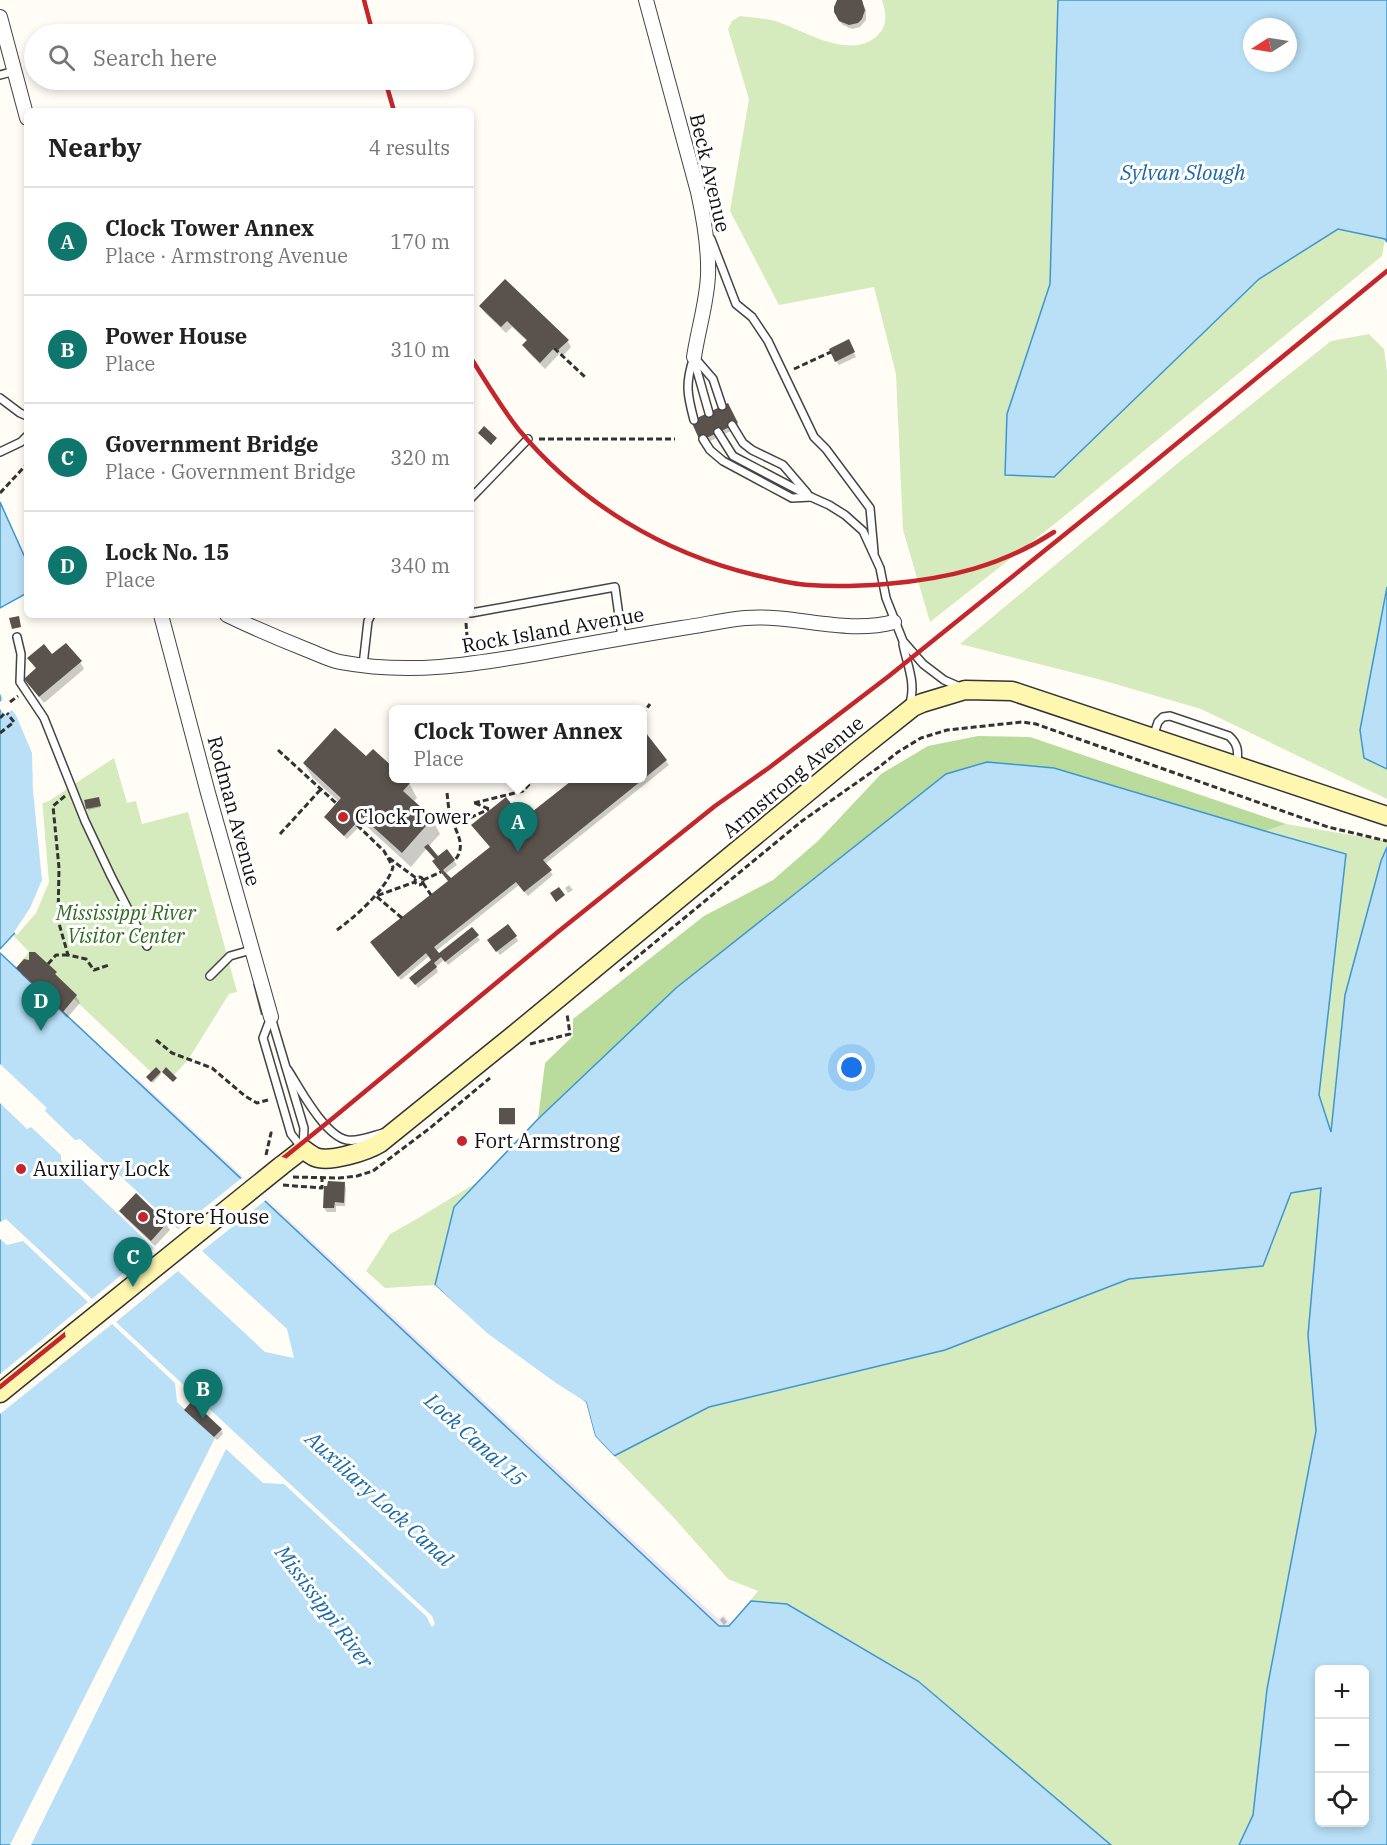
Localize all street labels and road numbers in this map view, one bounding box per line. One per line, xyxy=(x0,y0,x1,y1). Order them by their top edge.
street label: Beck Avenue xyxy=(684,111,737,235)
street label: Rock Island Avenue xyxy=(460,600,646,659)
street label: Armstrong Avenue xyxy=(716,709,869,844)
street label: Rodman Avenue xyxy=(201,733,268,889)

